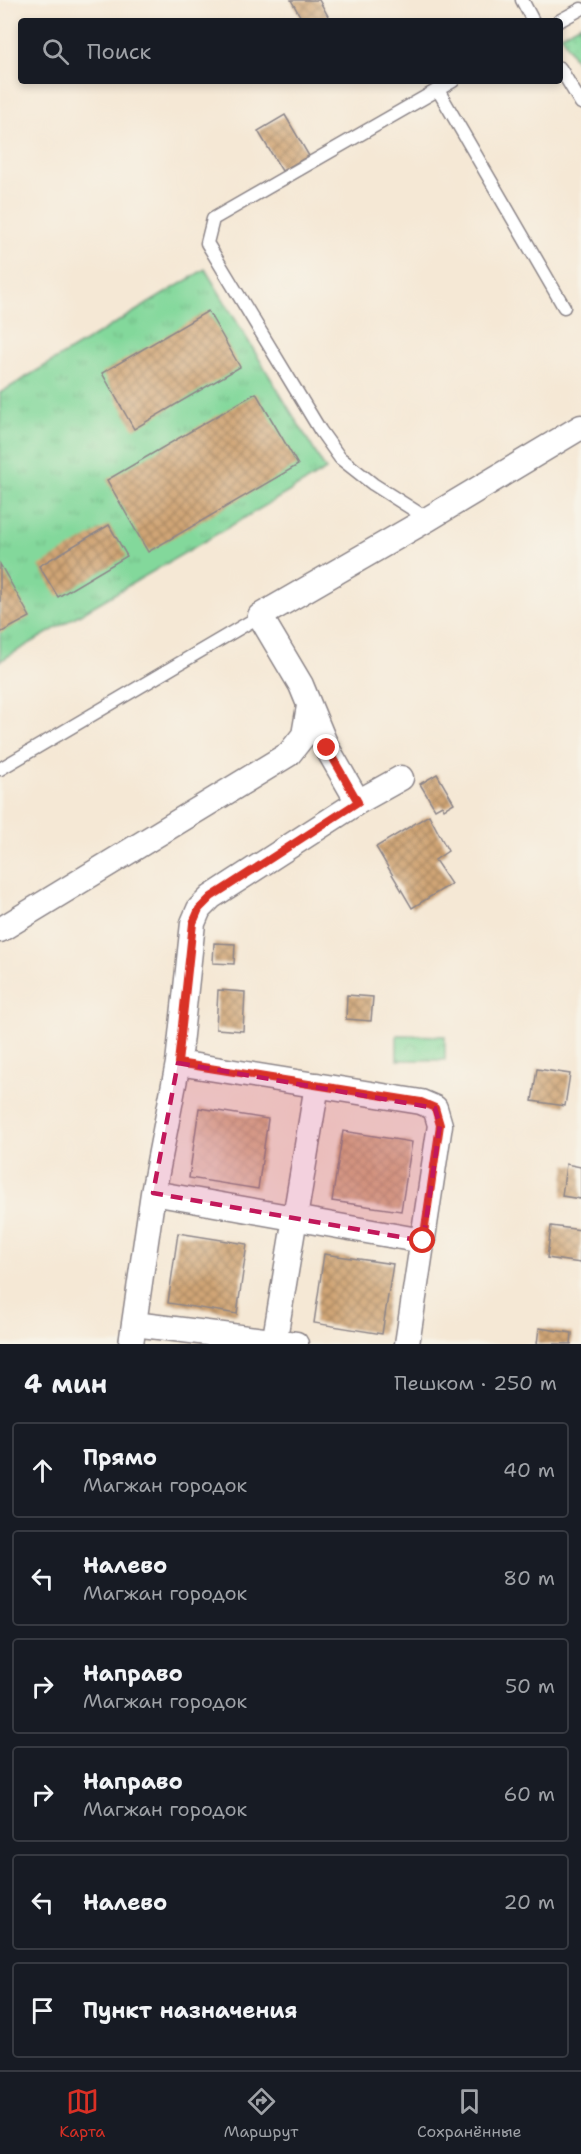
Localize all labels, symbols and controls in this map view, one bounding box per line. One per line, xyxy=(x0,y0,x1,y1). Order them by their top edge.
search box xyxy=(18,18,563,84)
icon: search xyxy=(39,35,72,68)
text: Поиск xyxy=(87,37,151,66)
route end xyxy=(313,734,339,760)
route start xyxy=(409,1227,435,1253)
text: 4 мин xyxy=(24,1366,107,1401)
text: Пешком · 250 m xyxy=(394,1370,557,1396)
text: Прямо xyxy=(83,1443,157,1472)
icon: ahead xyxy=(26,1454,59,1487)
text: 40 m xyxy=(503,1457,555,1483)
text: Магжан городок xyxy=(83,1472,247,1498)
text: Налево xyxy=(83,1551,167,1580)
icon: left xyxy=(26,1562,59,1595)
text: 80 m xyxy=(503,1565,555,1591)
text: Магжан городок xyxy=(83,1580,247,1606)
text: Направо xyxy=(83,1659,183,1688)
icon: right xyxy=(26,1670,59,1703)
text: 50 m xyxy=(505,1673,555,1699)
text: Магжан городок xyxy=(83,1688,247,1714)
text: Направо xyxy=(83,1767,183,1796)
icon: right xyxy=(26,1778,59,1811)
text: 60 m xyxy=(503,1781,555,1807)
text: Магжан городок xyxy=(83,1796,247,1822)
icon: left xyxy=(26,1886,59,1919)
text: Налево xyxy=(83,1888,167,1917)
text: 20 m xyxy=(504,1889,555,1915)
icon: arrive xyxy=(26,1994,59,2027)
text: Пункт назначения xyxy=(83,1996,297,2025)
tab: Карта xyxy=(59,2085,105,2142)
tab: Маршрут xyxy=(224,2085,298,2142)
tab: Сохранённые xyxy=(417,2085,522,2142)

